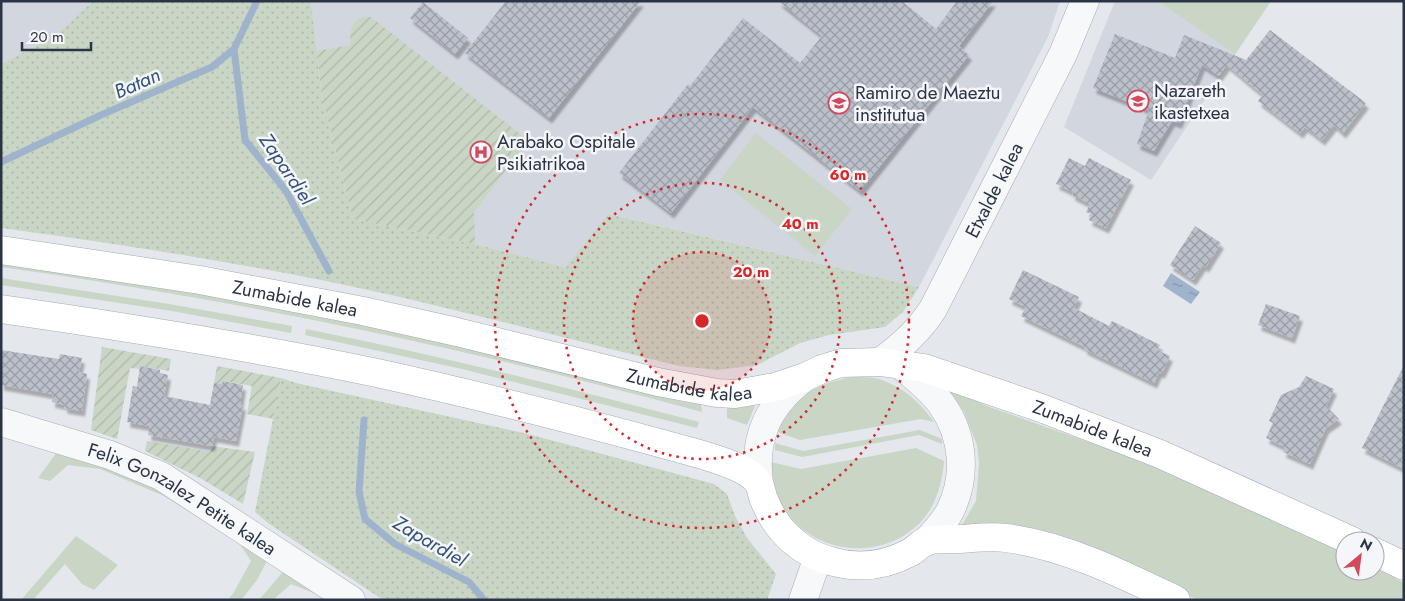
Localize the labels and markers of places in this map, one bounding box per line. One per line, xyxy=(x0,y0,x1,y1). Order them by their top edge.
place label: Nazareth ikastetxea xyxy=(1154,77,1230,126)
place label: Ramiro de Maeztu institutua xyxy=(855,79,1000,128)
school or university icon: Nazareth ikastetxea xyxy=(1126,89,1150,113)
school or university icon: Ramiro de Maeztu institutua xyxy=(827,91,851,115)
place label: Arabako Ospitale Psikiatrikoa xyxy=(497,128,636,177)
hospital icon: Arabako Ospitale Psikiatrikoa xyxy=(469,140,493,164)
centre of rings xyxy=(693,312,711,330)

